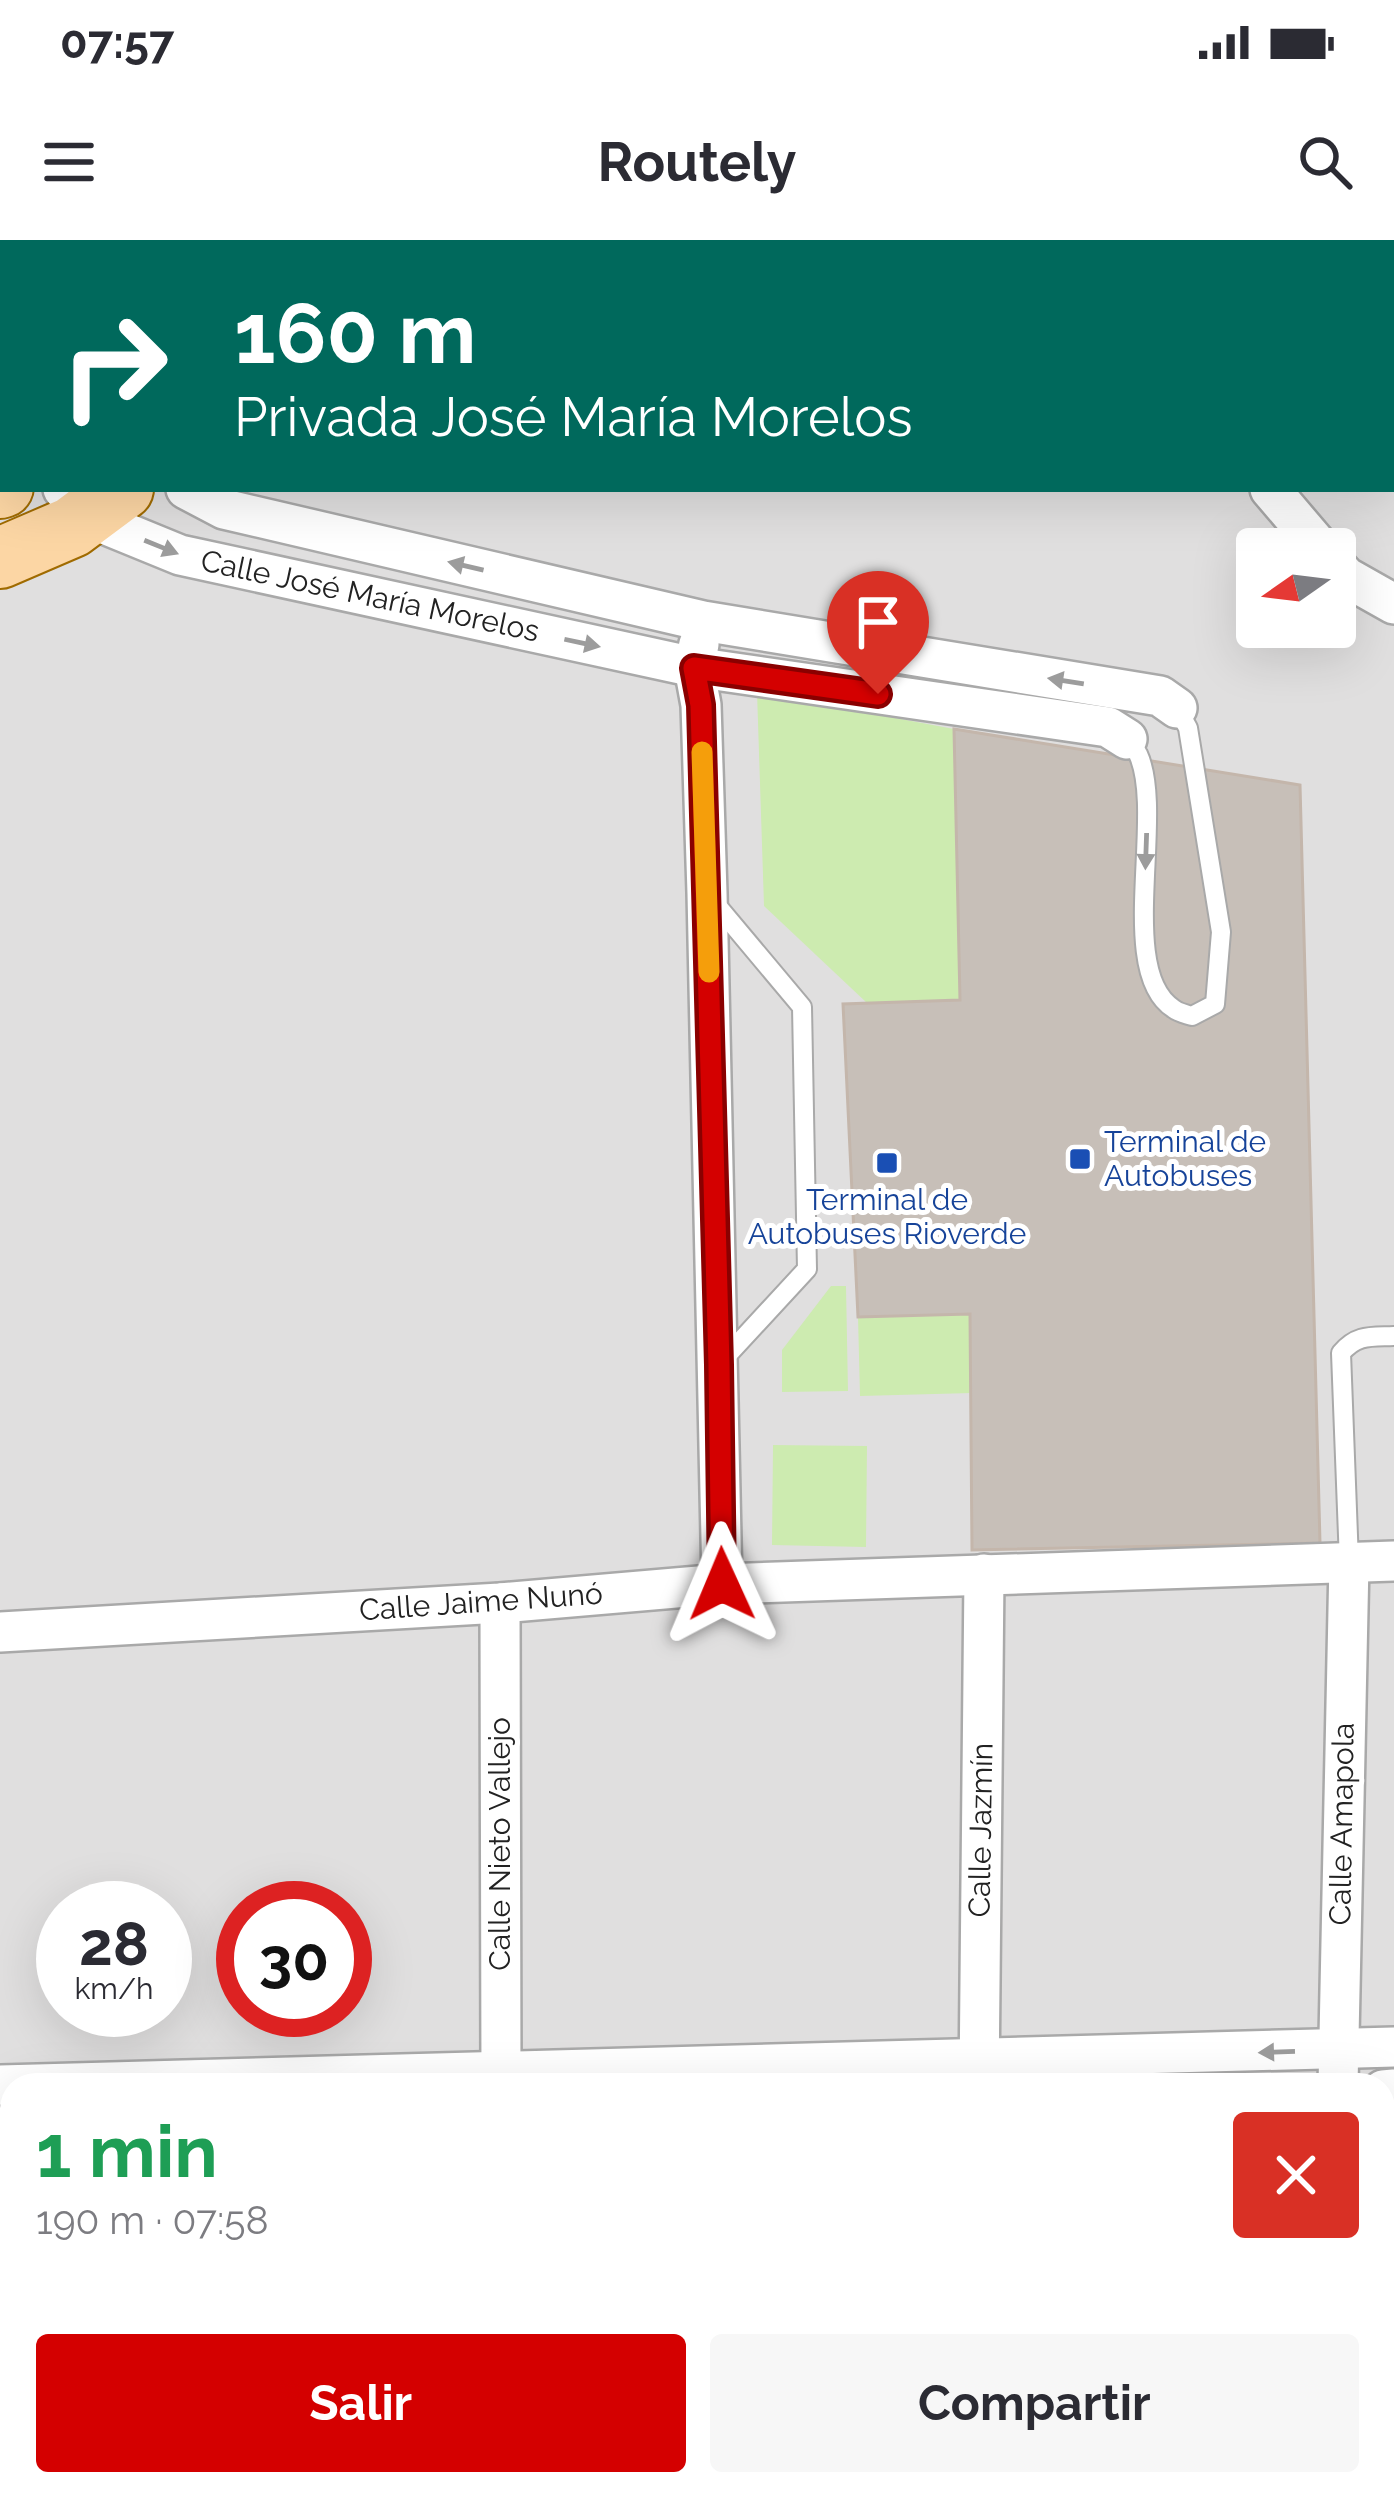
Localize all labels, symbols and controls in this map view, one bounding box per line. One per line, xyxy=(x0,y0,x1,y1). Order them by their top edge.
text: 07:57 xyxy=(60,16,174,69)
icon: menu xyxy=(36,129,102,195)
icon: search xyxy=(1292,129,1358,195)
text: Routely xyxy=(597,130,797,194)
text: 160 m xyxy=(234,284,476,383)
icon: right xyxy=(36,288,192,444)
text: Privada José María Morelos xyxy=(234,385,913,449)
north arrow xyxy=(1236,528,1356,648)
map controls xyxy=(1236,528,1356,648)
one-way arrow xyxy=(143,538,179,557)
street label: Calle José María Morelos xyxy=(198,543,543,649)
one-way arrow xyxy=(447,555,484,574)
pin xyxy=(827,571,929,694)
icon: arrive xyxy=(845,589,911,655)
one-way arrow xyxy=(563,634,601,653)
one-way arrow xyxy=(1046,671,1084,689)
one-way arrow xyxy=(1136,833,1155,871)
place label: Terminal de Autobuses xyxy=(1104,1124,1266,1193)
marker: Terminal de Autobuses xyxy=(1067,1146,1093,1172)
marker: Terminal de Autobuses Rioverde xyxy=(874,1150,900,1176)
place label: Terminal de Autobuses Rioverde xyxy=(748,1182,1026,1251)
position arrow xyxy=(659,1521,785,1647)
street label: Calle Jaime Nunó xyxy=(358,1576,604,1627)
street label: Calle Nieto Vallejo xyxy=(482,1717,517,1971)
street label: Calle Amapola xyxy=(1322,1722,1361,1926)
street label: Calle Jazmín xyxy=(961,1742,1000,1918)
speed limit sign: 30 xyxy=(216,1881,372,2037)
text: 28 xyxy=(79,1909,149,1979)
text: km/h xyxy=(74,1971,154,2006)
one-way arrow xyxy=(1257,2042,1295,2061)
text: 1 min xyxy=(36,2109,218,2194)
button: close xyxy=(1233,2112,1359,2238)
text: 190 m · 07:58 xyxy=(36,2197,269,2243)
button: Salir xyxy=(36,2334,686,2472)
button: Compartir xyxy=(710,2334,1359,2472)

